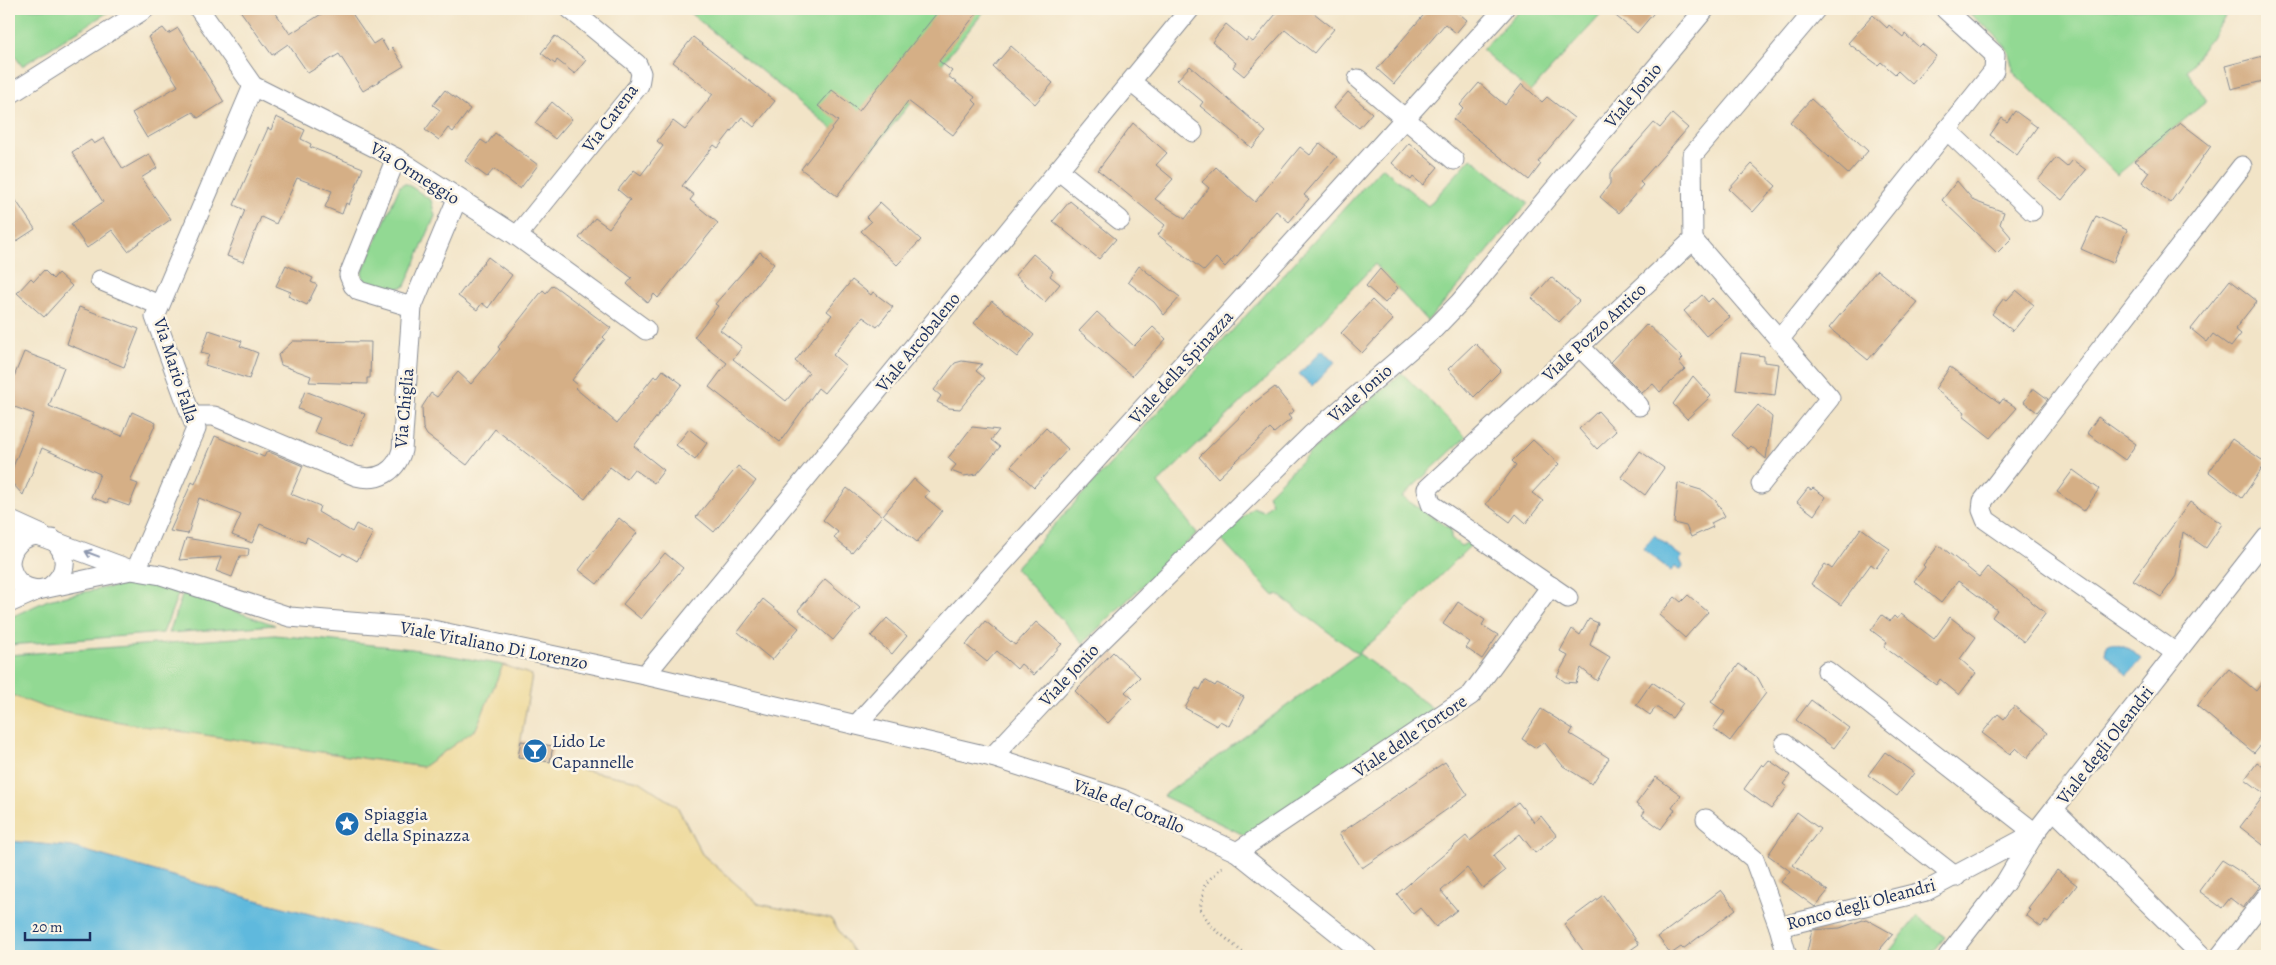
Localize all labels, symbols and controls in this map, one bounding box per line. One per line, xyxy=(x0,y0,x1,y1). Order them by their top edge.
street label: Viale Jonio xyxy=(1598,57,1667,133)
street label: Via Carena xyxy=(576,78,644,158)
street label: Via Ormeggio xyxy=(365,135,464,210)
street label: Viale Pozzo Antico xyxy=(1536,277,1651,387)
street label: Viale Arcobaleno xyxy=(870,287,966,398)
street label: Viale della Spinazza xyxy=(1123,304,1239,430)
street label: Via Mario Falla xyxy=(147,313,204,426)
street label: Viale Jonio xyxy=(1322,358,1397,428)
street label: Via Chiglia xyxy=(388,366,419,450)
one-way arrow xyxy=(84,549,100,558)
street label: Viale Vitaliano Di Lorenzo xyxy=(397,615,590,675)
street label: Viale Jonio xyxy=(1033,638,1104,712)
street label: Viale degli Oleandri xyxy=(2051,681,2159,810)
street label: Viale delle Tortore xyxy=(1348,689,1472,783)
place label: Lido Le Capannelle xyxy=(552,729,634,774)
bar icon: Lido Le Capannelle xyxy=(522,738,548,764)
street label: Viale del Corallo xyxy=(1069,772,1188,839)
place label: Spiaggia della Spinazza xyxy=(364,802,470,847)
place icon: Spiaggia della Spinazza xyxy=(334,811,360,837)
street label: Ronco degli Oleandri xyxy=(1784,873,1938,935)
scale bar xyxy=(25,910,90,942)
text: 20 m xyxy=(32,917,63,937)

